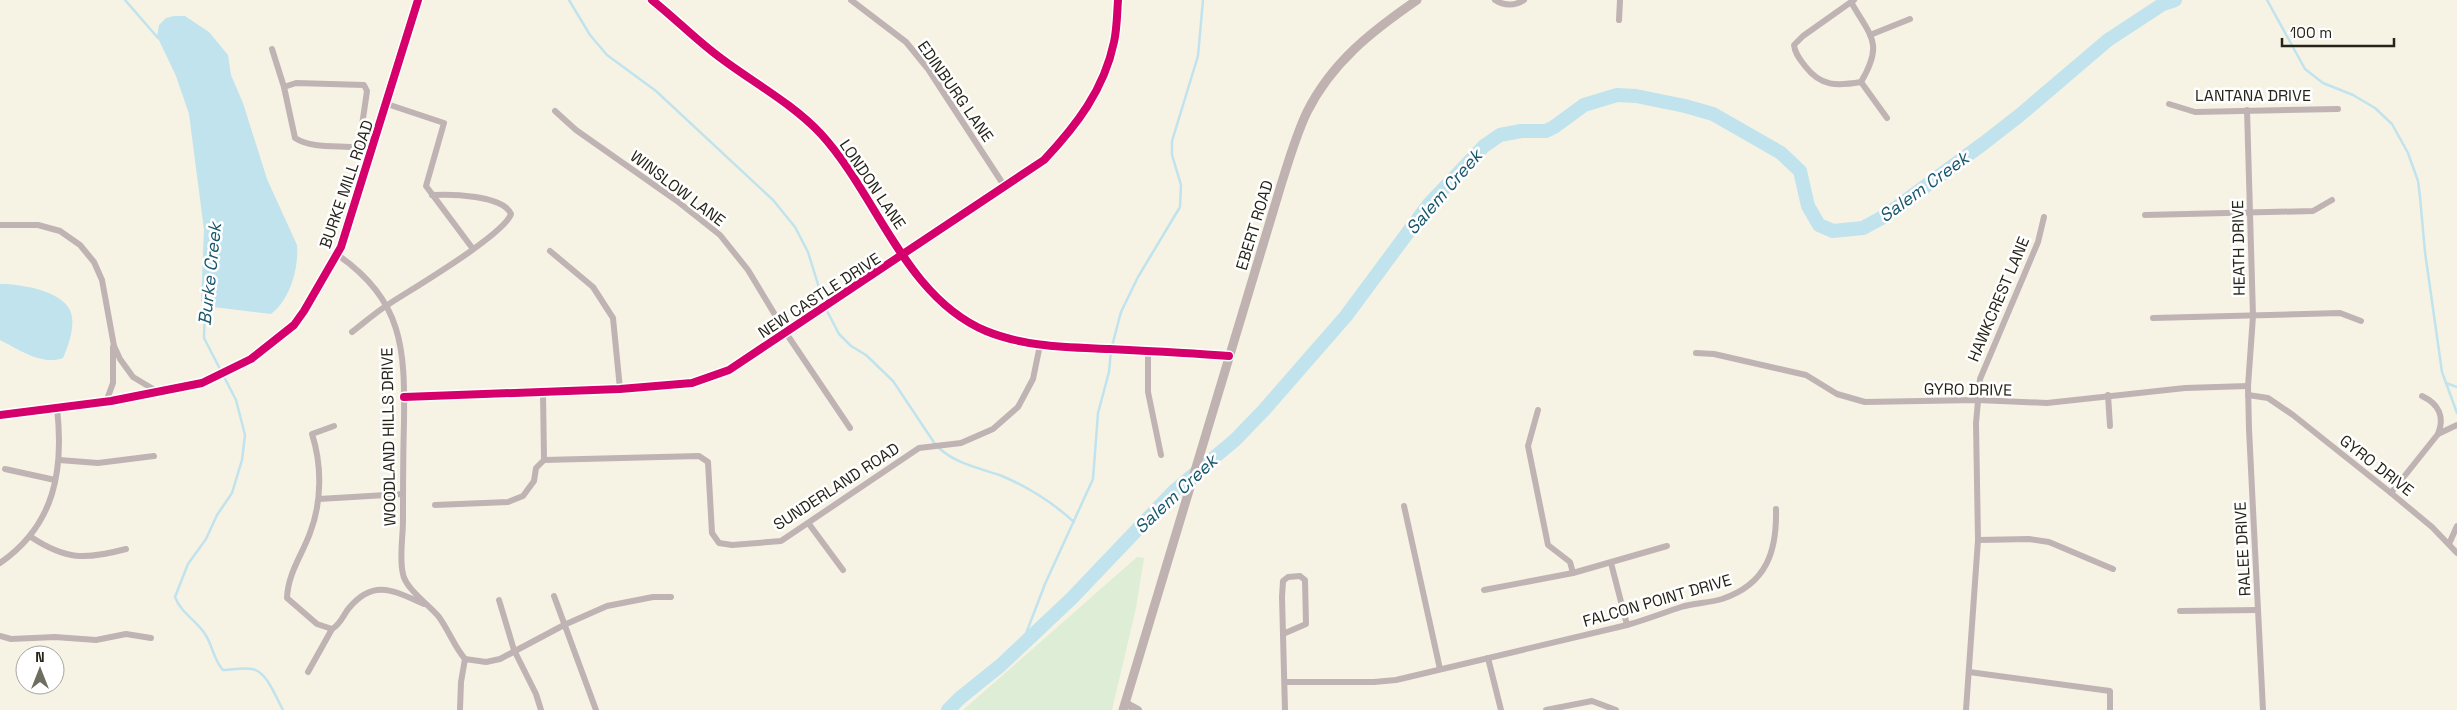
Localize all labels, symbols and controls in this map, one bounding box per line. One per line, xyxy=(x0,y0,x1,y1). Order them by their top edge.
scale bar xyxy=(2282,15,2394,47)
text: 100 m xyxy=(2290,23,2332,42)
street label: EDINBURG LANE xyxy=(913,37,998,146)
street label: LANTANA DRIVE xyxy=(2195,85,2311,106)
street label: BURKE MILL ROAD xyxy=(315,117,378,251)
street label: LONDON LANE xyxy=(835,135,910,233)
water label: Salem Creek xyxy=(1400,143,1488,239)
water label: Salem Creek xyxy=(1874,145,1975,227)
street label: WINSLOW LANE xyxy=(626,146,729,231)
street label: EBERT ROAD xyxy=(1231,178,1278,273)
street label: HEATH DRIVE xyxy=(2227,200,2250,296)
water label: Burke Creek xyxy=(193,219,227,326)
street label: HAWKCREST LANE xyxy=(1963,234,2034,365)
street label: NEW CASTLE DRIVE xyxy=(754,248,885,343)
street label: WOODLAND HILLS DRIVE xyxy=(376,347,401,527)
street label: GYRO DRIVE xyxy=(1924,378,2012,401)
street label: GYRO DRIVE xyxy=(2335,430,2418,501)
street label: SUNDERLAND ROAD xyxy=(769,438,903,535)
water label: Salem Creek xyxy=(1129,448,1224,538)
street label: RALEE DRIVE xyxy=(2230,501,2255,597)
street label: FALCON POINT DRIVE xyxy=(1580,569,1734,632)
north arrow xyxy=(15,645,65,695)
text: N xyxy=(35,648,45,666)

